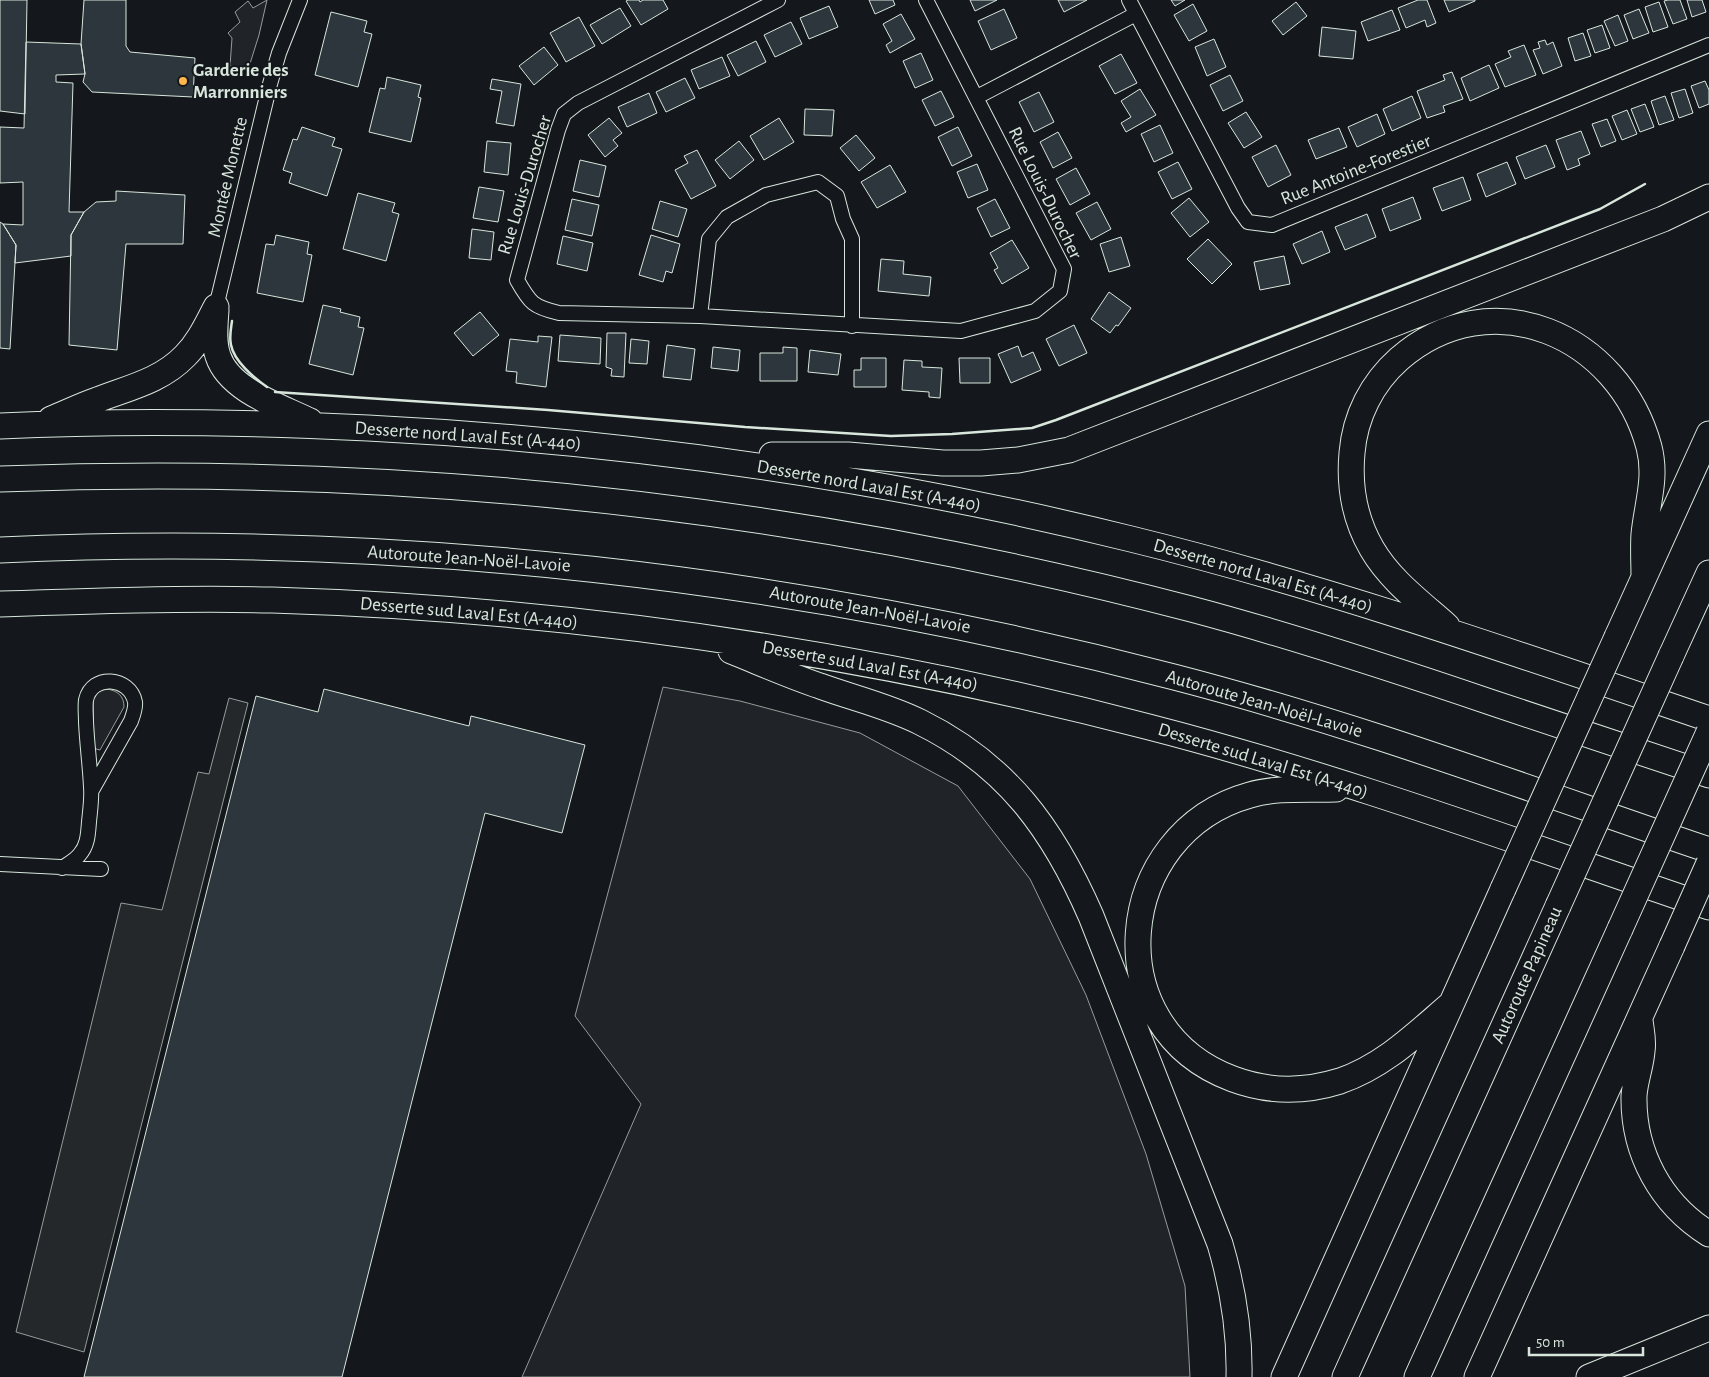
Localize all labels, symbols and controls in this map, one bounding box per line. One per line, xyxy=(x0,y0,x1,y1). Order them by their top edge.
place label: Garderie des Marronniers xyxy=(193,61,288,102)
marker: Garderie des Marronniers xyxy=(177,75,189,87)
street label: Rue Louis-Durocher xyxy=(495,113,555,257)
street label: Montée Monette xyxy=(205,115,251,239)
street label: Rue Louis-Durocher xyxy=(1005,124,1085,262)
street label: Rue Antoine-Forestier xyxy=(1278,131,1434,209)
street label: Desserte nord Laval Est (A-440) xyxy=(354,419,582,453)
street label: Desserte nord Laval Est (A-440) xyxy=(755,457,983,515)
street label: Desserte nord Laval Est (A-440) xyxy=(1151,536,1375,616)
street label: Autoroute Jean-Noël-Lavoie xyxy=(367,542,571,576)
street label: Autoroute Jean-Noël-Lavoie xyxy=(768,583,972,637)
street label: Desserte sud Laval Est (A-440) xyxy=(359,594,579,632)
street label: Desserte sud Laval Est (A-440) xyxy=(761,638,979,694)
street label: Autoroute Jean-Noël-Lavoie xyxy=(1164,667,1364,741)
street label: Desserte sud Laval Est (A-440) xyxy=(1156,720,1370,802)
street label: Autoroute Papineau xyxy=(1488,903,1566,1046)
scale bar xyxy=(1529,1324,1643,1356)
text: 50 m xyxy=(1536,1335,1565,1350)

